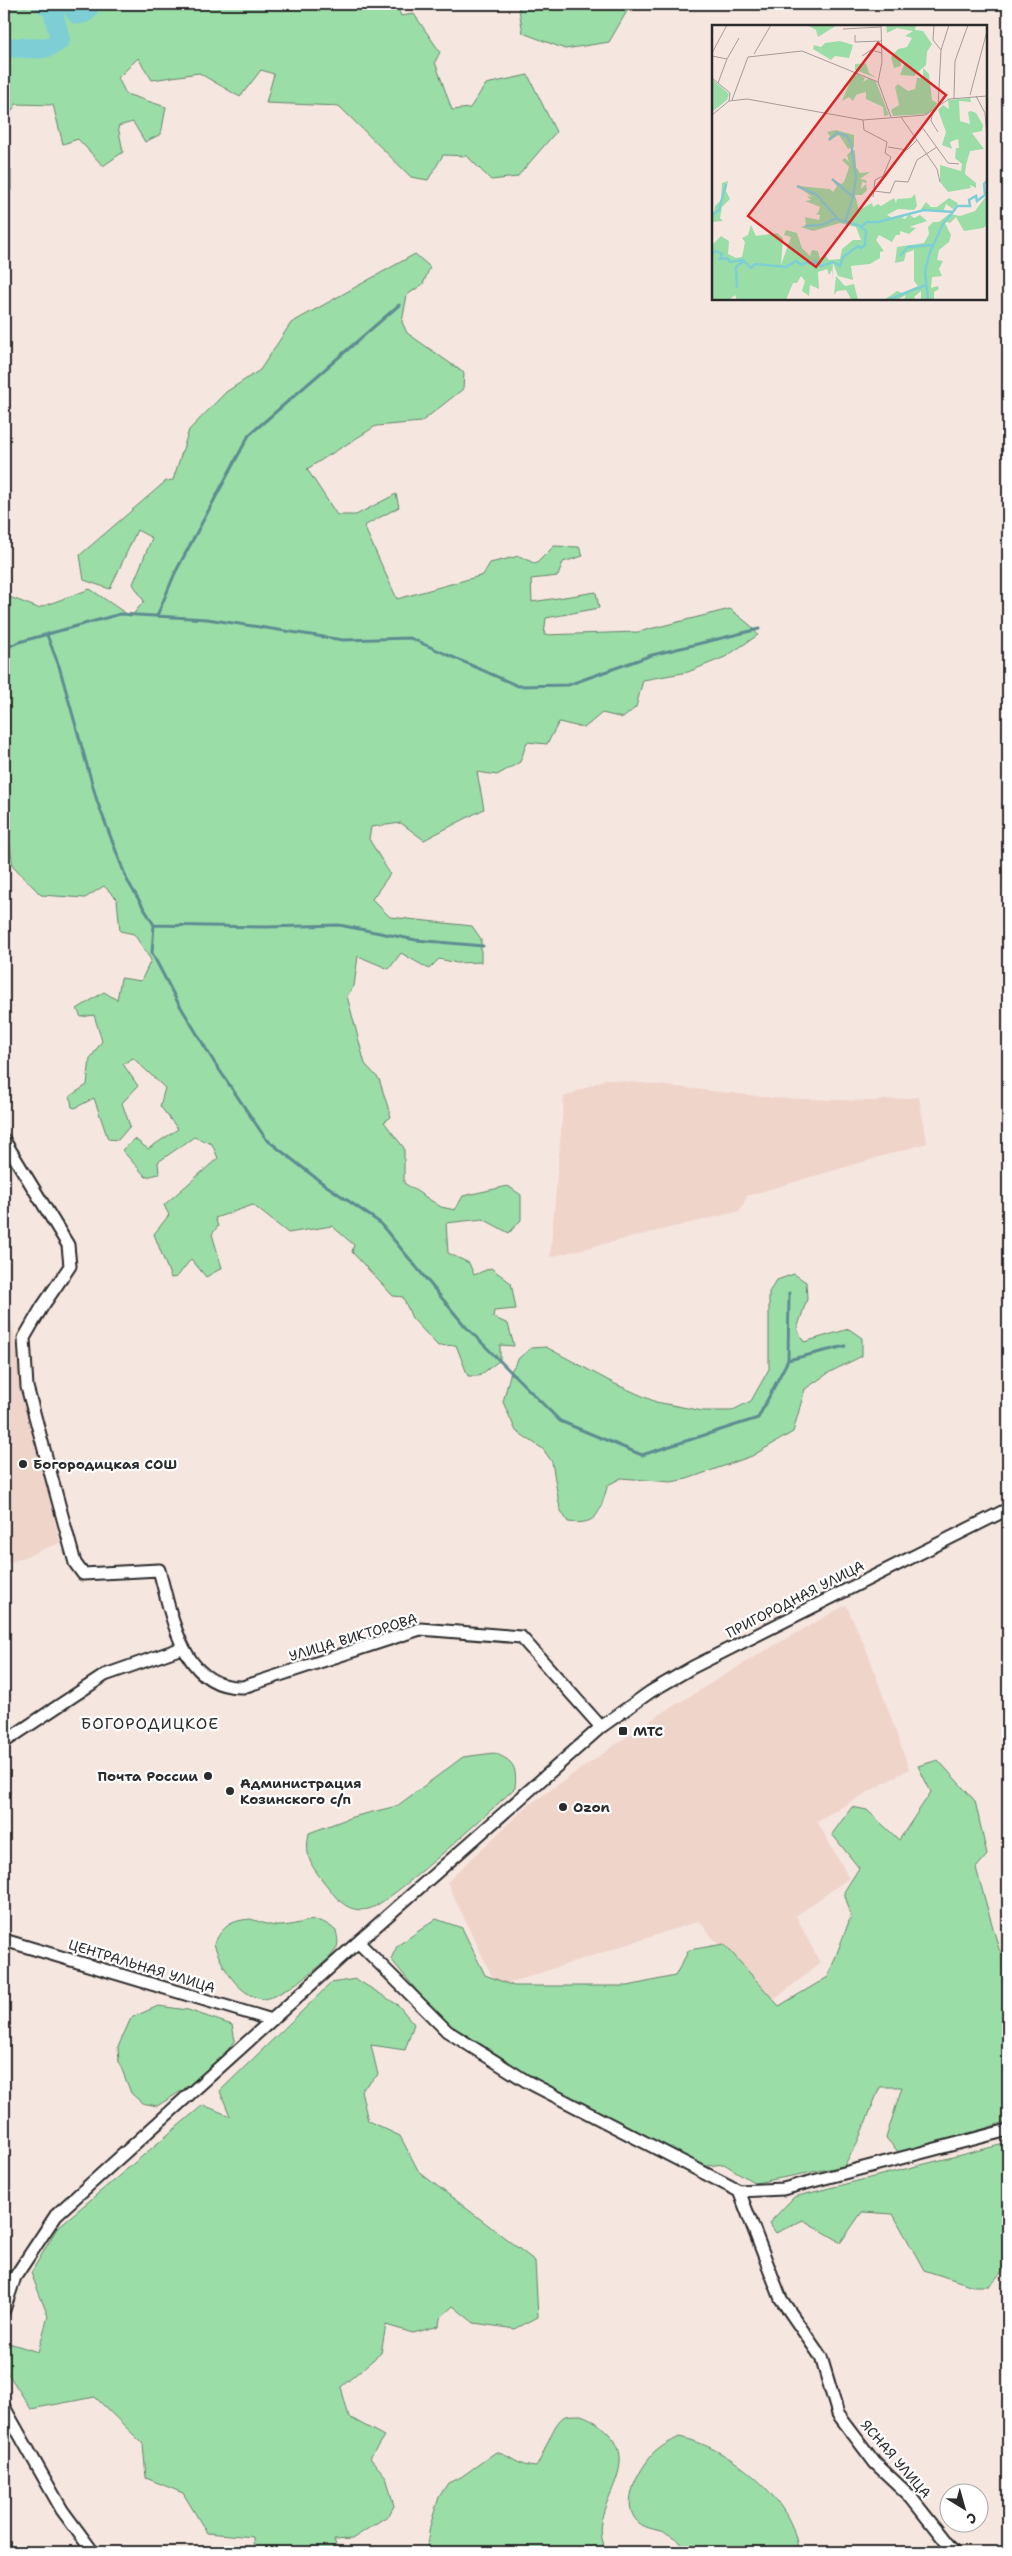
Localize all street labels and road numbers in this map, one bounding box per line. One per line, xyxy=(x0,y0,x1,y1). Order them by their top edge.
street label: ПРИГОРОДНАЯ УЛИЦА xyxy=(723,1556,867,1642)
street label: УЛИЦА ВИКТОРОВА xyxy=(287,1609,419,1665)
street label: ЦЕНТРАЛЬНАЯ УЛИЦА xyxy=(66,1935,218,1997)
street label: ЯСНАЯ УЛИЦА xyxy=(857,2416,935,2502)

